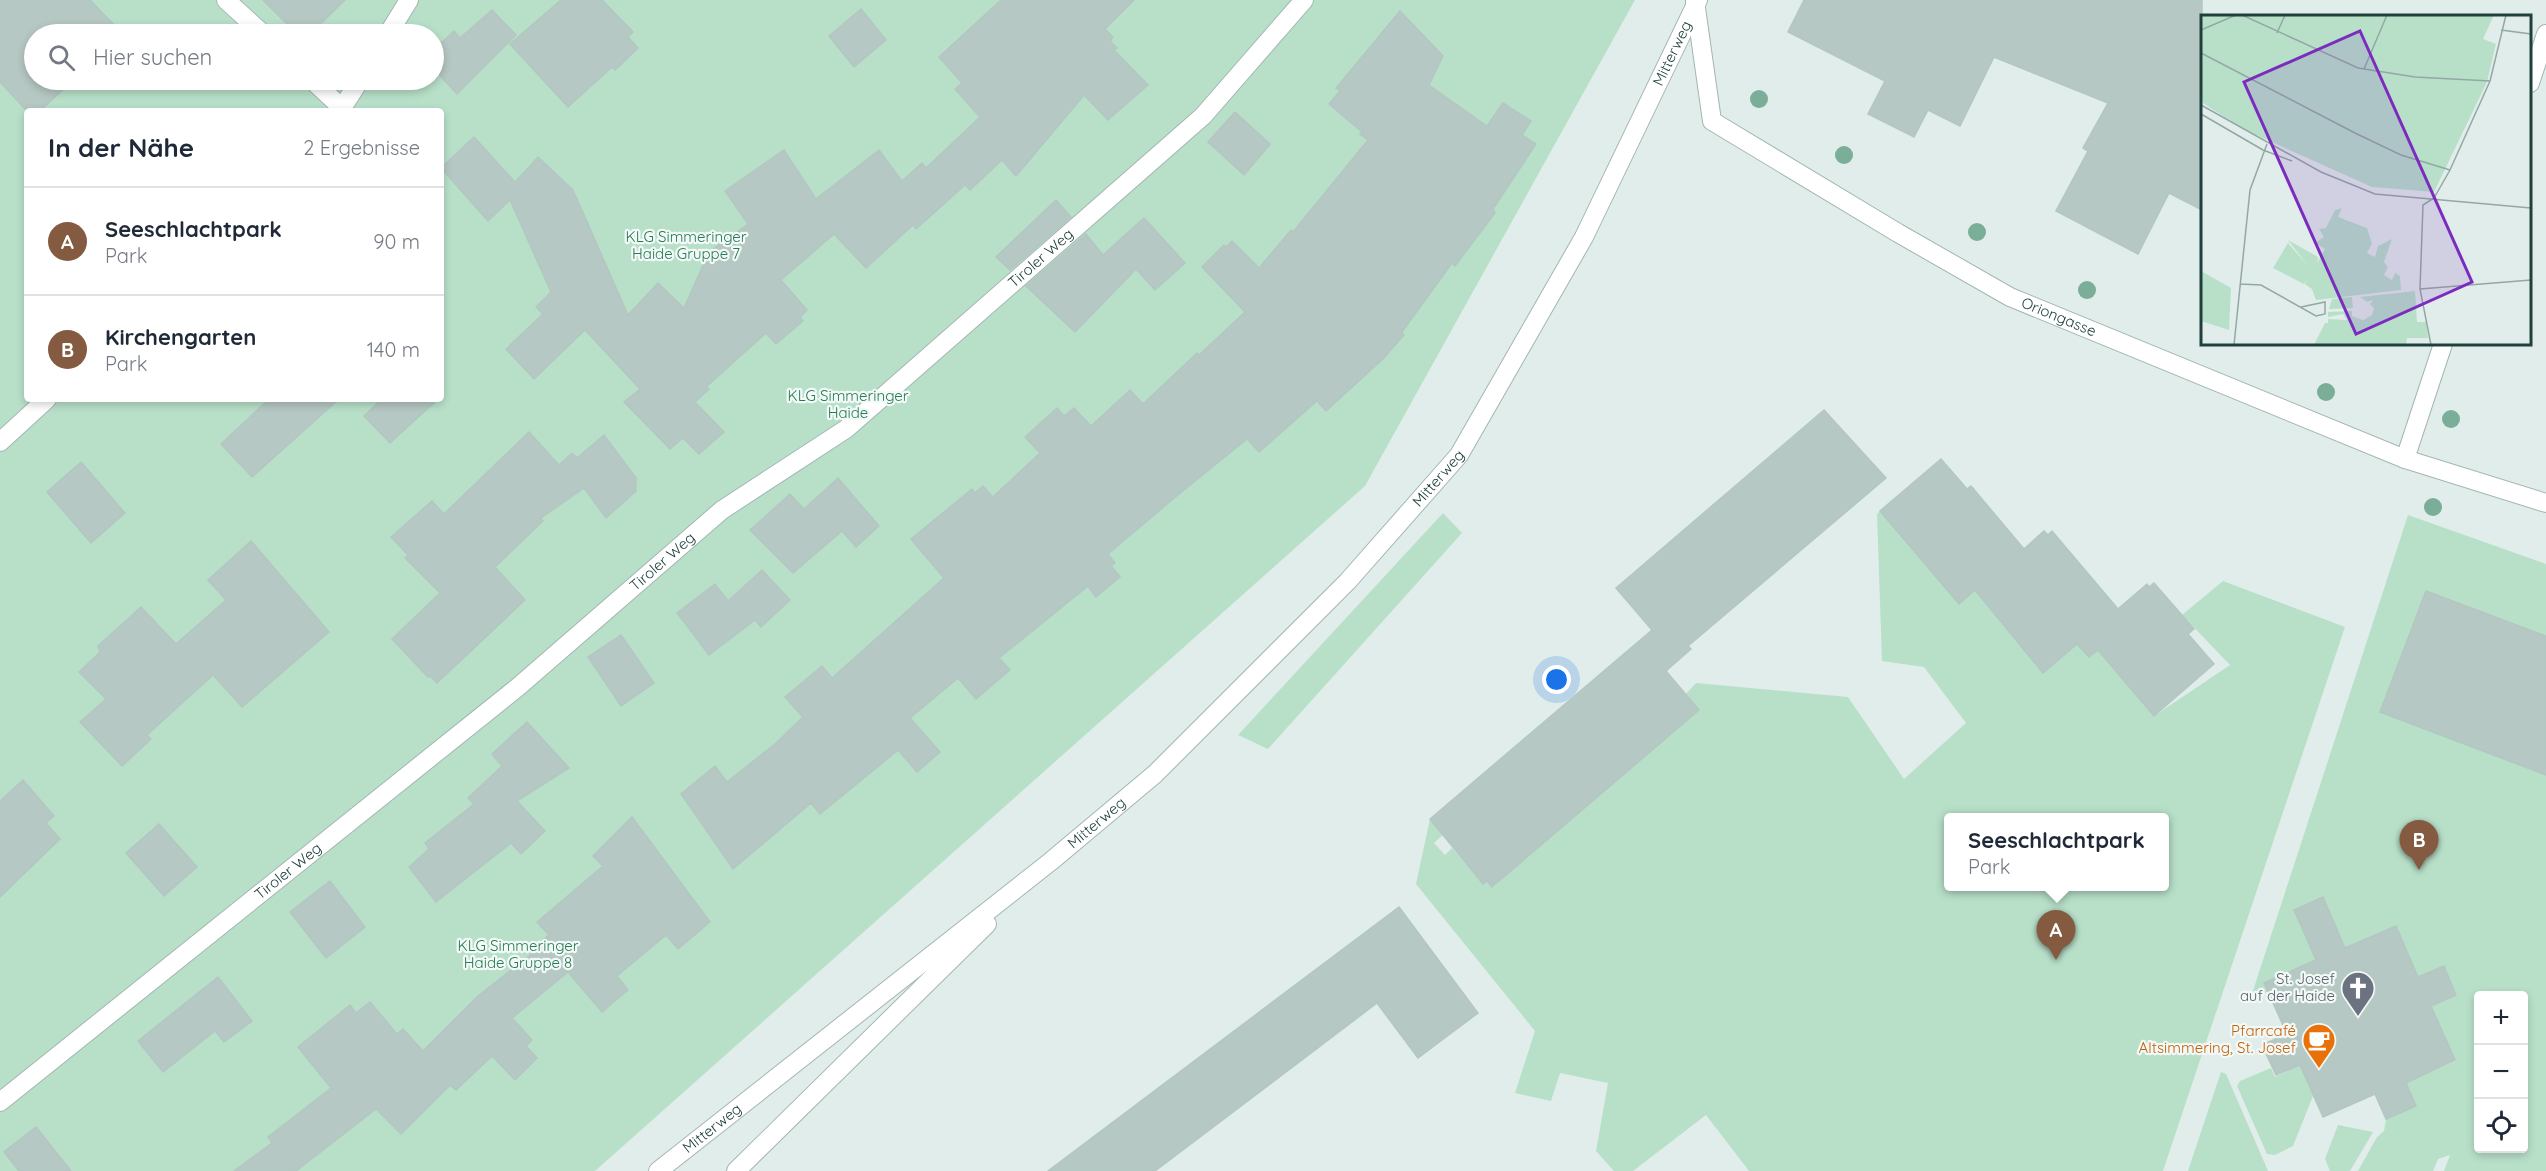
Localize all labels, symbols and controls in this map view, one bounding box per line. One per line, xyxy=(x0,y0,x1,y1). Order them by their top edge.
inset map xyxy=(2201,15,2531,345)
street label: Mitterweg xyxy=(1648,18,1696,89)
search box xyxy=(24,24,444,90)
icon: search xyxy=(45,41,78,74)
text: Hier suchen xyxy=(93,43,212,71)
text: In der Nähe xyxy=(48,131,194,164)
text: 2 Ergebnisse xyxy=(303,135,420,160)
text: Seeschlachtpark xyxy=(105,215,282,243)
street label: Tiroler Weg xyxy=(1004,224,1077,292)
park label: KLG Simmeringer Haide Gruppe 7 xyxy=(626,227,747,263)
text: A xyxy=(61,229,74,254)
text: 90 m xyxy=(373,229,420,254)
text: Park xyxy=(105,243,147,268)
street label: Oriongasse xyxy=(2019,293,2099,340)
text: Kirchengarten xyxy=(105,323,256,351)
text: B xyxy=(61,337,74,362)
text: 140 m xyxy=(367,337,420,362)
text: Park xyxy=(105,351,147,376)
park label: KLG Simmeringer Haide xyxy=(788,386,909,422)
street label: Mitterweg xyxy=(1408,445,1468,510)
street label: Tiroler Weg xyxy=(625,528,699,595)
your location xyxy=(1542,665,1571,694)
street label: Mitterweg xyxy=(1063,793,1129,852)
popup xyxy=(1944,813,2169,891)
pin: B xyxy=(2400,820,2438,870)
text: Seeschlachtpark xyxy=(1968,826,2145,854)
street label: Tiroler Weg xyxy=(250,838,325,903)
text: Park xyxy=(1968,854,2010,879)
pin: A xyxy=(2036,910,2076,960)
park label: KLG Simmeringer Haide Gruppe 8 xyxy=(458,936,579,972)
place label: St. Josef auf der Haide xyxy=(2240,969,2336,1005)
church icon: St. Josef auf der Haide xyxy=(2340,970,2376,1017)
map controls xyxy=(2474,991,2528,1153)
button: + xyxy=(2474,991,2528,1045)
place label: Pfarrcafé Altsimmering, St. Josef xyxy=(2139,1021,2297,1057)
cafe icon: Pfarrcafé Altsimmering, St. Josef xyxy=(2301,1022,2337,1069)
button: − xyxy=(2474,1045,2528,1099)
street label: Mitterweg xyxy=(679,1099,745,1157)
button: locate xyxy=(2474,1099,2528,1153)

